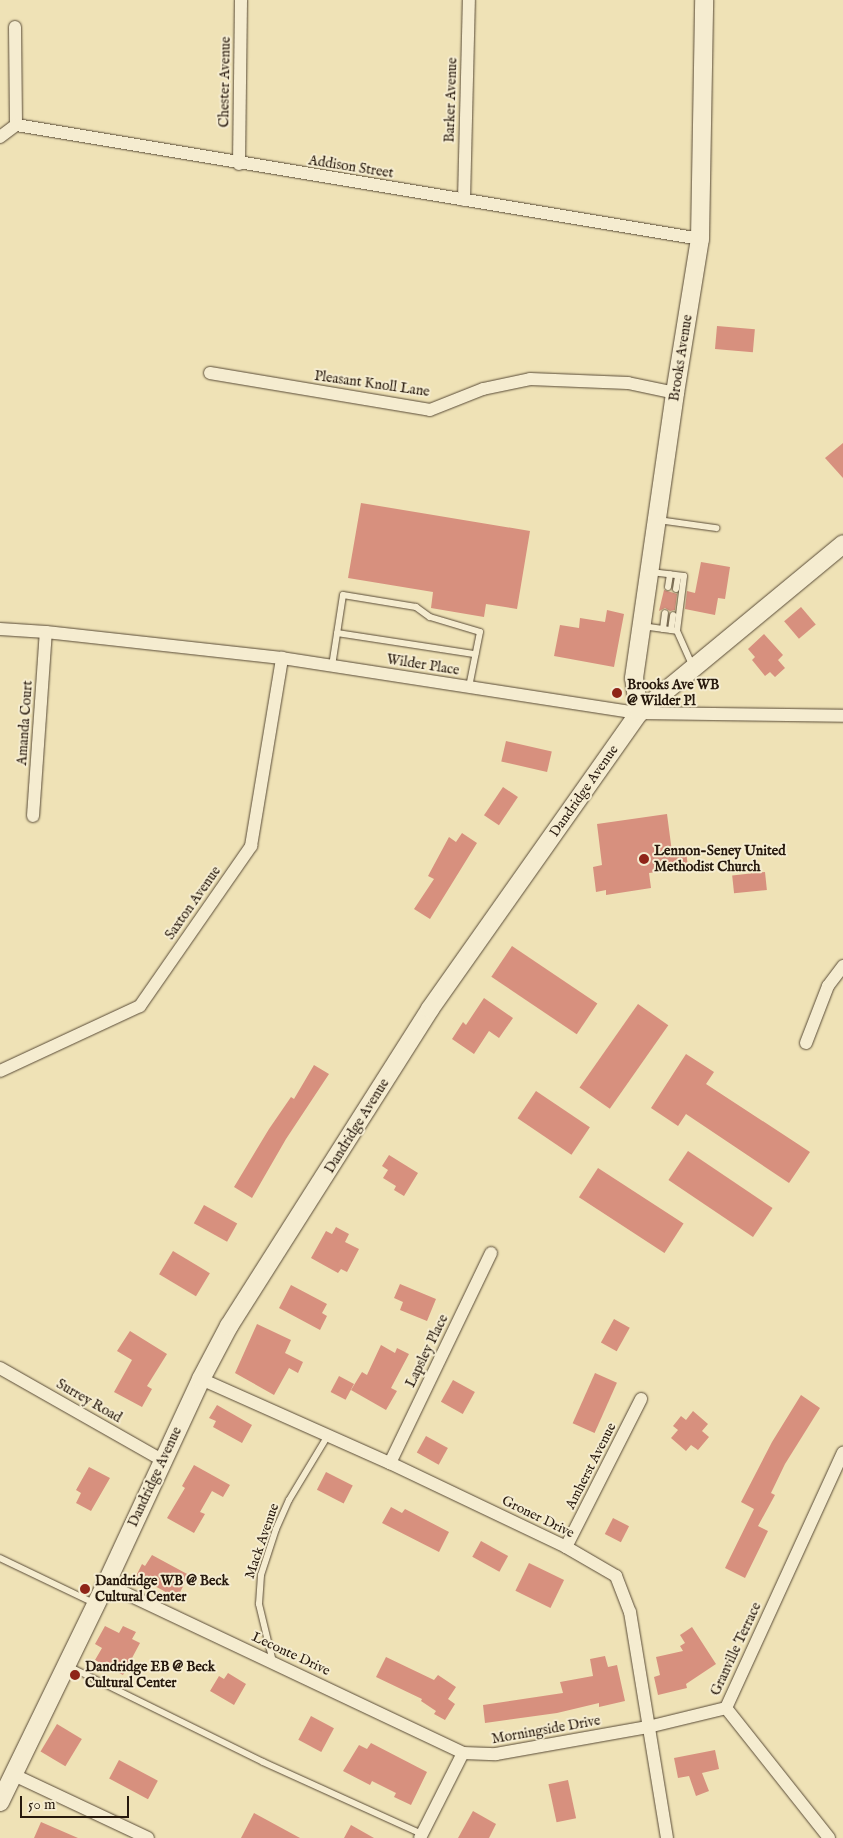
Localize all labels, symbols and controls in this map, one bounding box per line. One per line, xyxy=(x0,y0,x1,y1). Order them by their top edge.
street label: Chester Avenue xyxy=(216,36,234,128)
street label: Barker Avenue xyxy=(441,57,461,143)
street label: Addison Street xyxy=(307,152,395,182)
street label: Brooks Avenue xyxy=(666,313,696,403)
street label: Pleasant Knoll Lane xyxy=(313,368,431,400)
street label: Wilder Place xyxy=(385,651,461,679)
place label: Brooks Ave WB @ Wilder Pl xyxy=(627,677,719,710)
street label: Amanda Court xyxy=(14,680,36,766)
marker: Brooks Ave WB @ Wilder Pl xyxy=(611,687,623,699)
street label: Dandridge Avenue xyxy=(546,742,622,840)
place label: Lennon-Seney United Methodist Church xyxy=(654,843,786,876)
marker: Lennon-Seney United Methodist Church xyxy=(638,853,650,865)
street label: Saxton Avenue xyxy=(162,863,224,943)
street label: Dandridge Avenue xyxy=(321,1076,393,1176)
street label: Lapsley Place xyxy=(402,1312,452,1390)
street label: Surrey Road xyxy=(53,1376,125,1426)
street label: Amherst Avenue xyxy=(562,1420,620,1512)
street label: Dandridge Avenue xyxy=(124,1424,186,1530)
street label: Groner Drive xyxy=(499,1492,577,1542)
street label: Mack Avenue xyxy=(241,1501,283,1581)
place label: Dandridge WB @ Beck Cultural Center xyxy=(95,1573,229,1605)
marker: Dandridge WB @ Beck Cultural Center xyxy=(79,1583,91,1595)
street label: Granville Terrace xyxy=(707,1600,765,1698)
street label: Leconte Drive xyxy=(249,1629,333,1679)
place label: Dandridge EB @ Beck Cultural Center xyxy=(85,1659,215,1691)
marker: Dandridge EB @ Beck Cultural Center xyxy=(69,1669,81,1681)
street label: Morningside Drive xyxy=(490,1712,602,1748)
scale bar xyxy=(22,1786,131,1818)
text: 50 m xyxy=(28,1795,56,1814)

